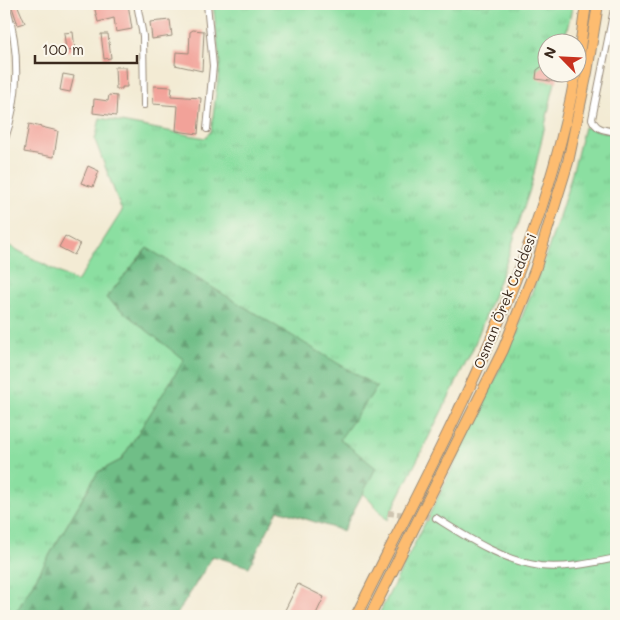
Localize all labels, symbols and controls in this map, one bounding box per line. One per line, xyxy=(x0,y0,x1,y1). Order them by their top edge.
scale bar xyxy=(35,32,138,64)
north arrow xyxy=(538,32,588,82)
text: 100 m xyxy=(42,39,84,59)
text: N xyxy=(539,44,561,61)
street label: Osman Örek Caddesi xyxy=(469,230,540,372)

